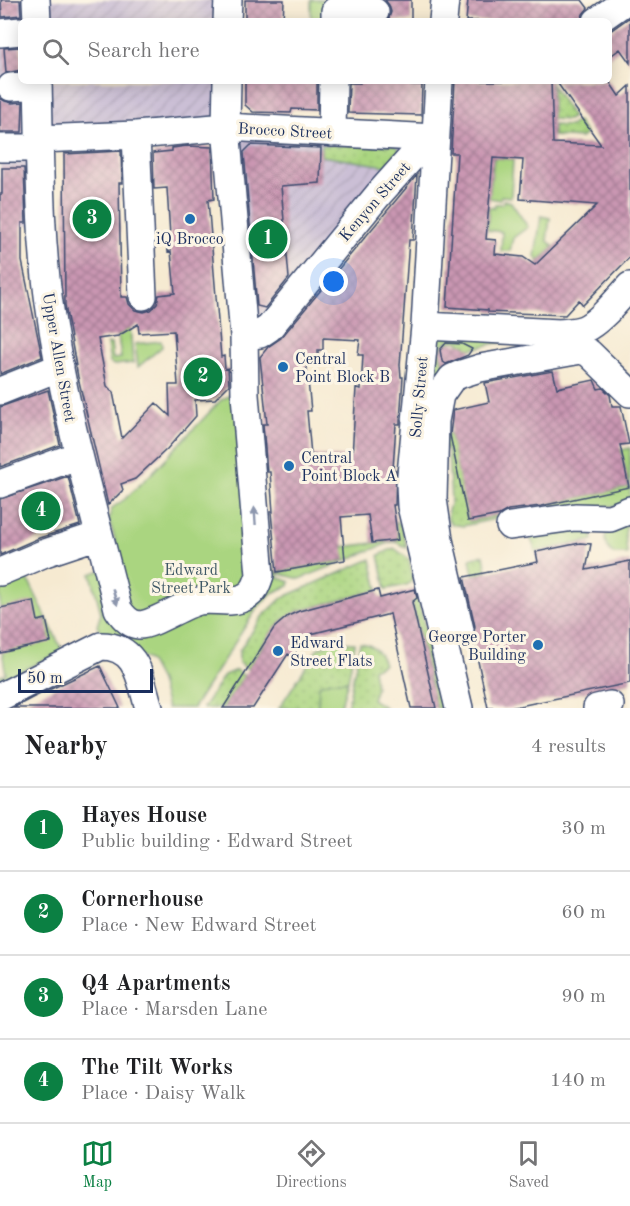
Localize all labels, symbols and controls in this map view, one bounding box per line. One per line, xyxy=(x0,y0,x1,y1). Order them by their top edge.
search box xyxy=(18,18,612,84)
icon: search xyxy=(39,35,72,68)
text: Search here xyxy=(87,40,200,62)
street label: Brocco Street xyxy=(237,122,333,142)
street label: Kenyon Street xyxy=(337,159,414,245)
pin: 3 xyxy=(72,196,112,242)
marker: iQ Brocco xyxy=(183,212,197,226)
pin: 1 xyxy=(248,216,288,262)
place label: iQ Brocco xyxy=(156,232,224,248)
your location xyxy=(319,267,348,296)
street label: Upper Allen Street xyxy=(39,291,77,424)
place label: Central Point Block B xyxy=(295,352,390,386)
pin: 2 xyxy=(184,354,222,400)
street label: Solly Street xyxy=(408,355,432,439)
marker: Central Point Block B xyxy=(276,360,290,374)
place label: Central Point Block A xyxy=(301,451,397,485)
marker: Central Point Block A xyxy=(282,459,296,473)
pin: 4 xyxy=(22,488,60,534)
one-way arrow xyxy=(250,507,259,526)
park label: Edward Street Park xyxy=(151,563,231,597)
one-way arrow xyxy=(111,588,120,606)
place label: George Porter Building xyxy=(428,630,526,664)
place label: Edward Street Flats xyxy=(290,636,373,670)
marker: George Porter Building xyxy=(531,638,545,652)
marker: Edward Street Flats xyxy=(271,644,285,658)
scale bar xyxy=(18,666,153,694)
text: 50 m xyxy=(27,671,63,687)
text: Nearby xyxy=(24,734,108,760)
text: 4 results xyxy=(531,737,606,757)
text: Hayes House xyxy=(81,805,207,827)
text: 1 xyxy=(38,819,49,839)
text: 30 m xyxy=(561,819,606,839)
text: Public building · Edward Street xyxy=(81,832,353,852)
text: Cornerhouse xyxy=(81,889,204,911)
text: 2 xyxy=(38,903,49,923)
text: 60 m xyxy=(561,903,606,923)
text: Place · New Edward Street xyxy=(81,916,317,936)
text: Q4 Apartments xyxy=(81,973,231,995)
text: 3 xyxy=(38,987,49,1007)
text: 90 m xyxy=(561,987,606,1007)
text: Place · Marsden Lane xyxy=(81,1000,267,1020)
text: The Tilt Works xyxy=(81,1057,233,1079)
text: 4 xyxy=(38,1071,49,1091)
text: 140 m xyxy=(550,1071,606,1091)
text: Place · Daisy Walk xyxy=(81,1084,246,1104)
tab: Map xyxy=(81,1137,114,1193)
tab: Directions xyxy=(276,1137,347,1193)
tab: Saved xyxy=(508,1137,549,1193)

